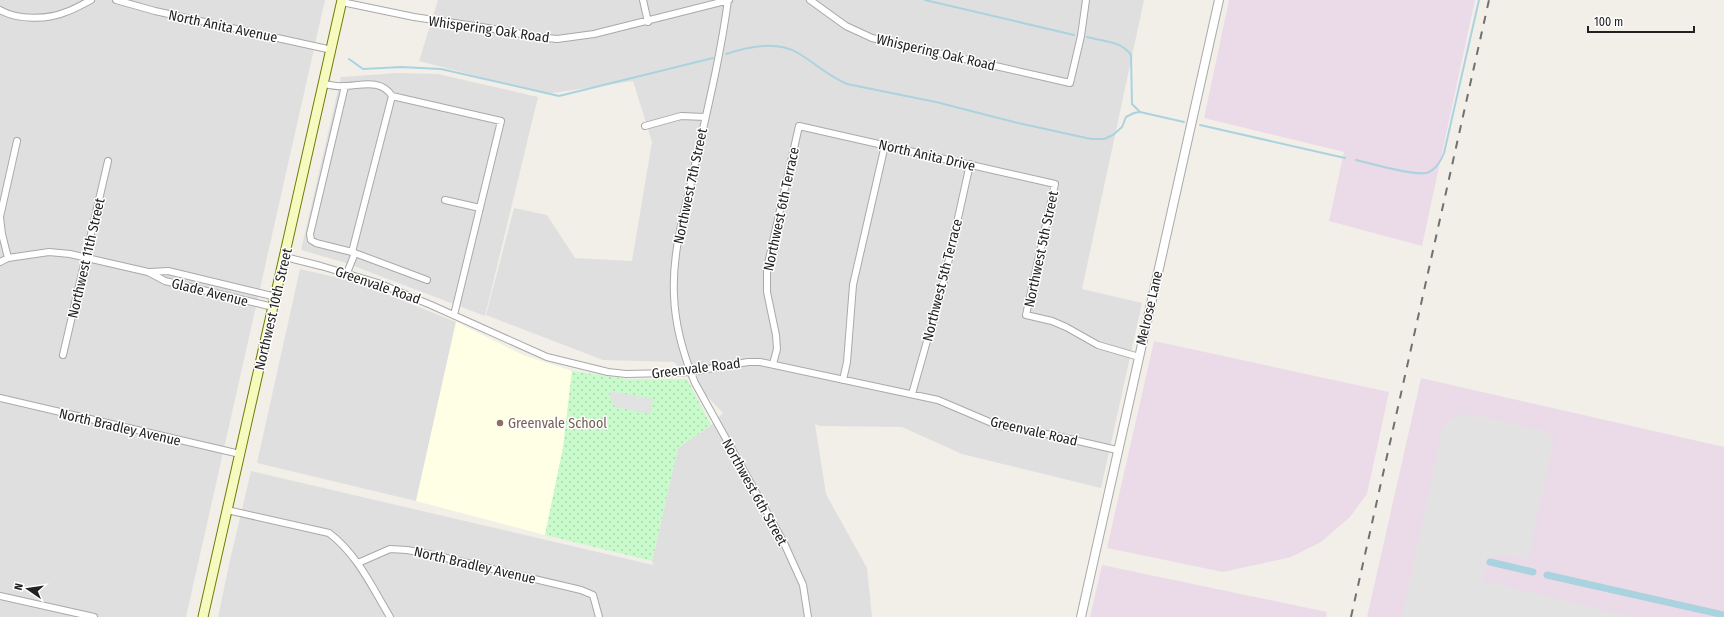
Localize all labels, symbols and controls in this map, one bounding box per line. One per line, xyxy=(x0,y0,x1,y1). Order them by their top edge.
street label: North Anita Avenue xyxy=(167,7,279,46)
scale bar xyxy=(1588,8,1694,34)
street label: Whispering Oak Road xyxy=(427,13,550,46)
text: 100 m xyxy=(1594,15,1623,29)
street label: Whispering Oak Road xyxy=(875,31,997,74)
street label: Northwest 7th Street xyxy=(670,126,711,246)
street label: North Anita Drive xyxy=(877,136,977,175)
street label: Northwest 6th Terrace xyxy=(760,145,803,273)
street label: Northwest 5th Street xyxy=(1021,189,1062,309)
street label: Northwest 11th Street xyxy=(64,196,109,320)
street label: Northwest 5th Terrace xyxy=(919,217,966,343)
street label: Northwest 10th Street xyxy=(251,246,296,372)
street label: Greenvale Road xyxy=(333,263,423,308)
street label: Melrose Lane xyxy=(1133,269,1166,347)
street label: Glade Avenue xyxy=(170,275,250,310)
street label: Greenvale Road xyxy=(651,355,741,382)
street label: North Bradley Avenue xyxy=(57,405,183,450)
street label: Greenvale Road xyxy=(988,413,1079,450)
place label: Greenvale School xyxy=(508,415,607,432)
marker: Greenvale School xyxy=(495,418,505,428)
street label: Northwest 6th Street xyxy=(718,436,791,549)
street label: North Bradley Avenue xyxy=(412,543,538,588)
north arrow xyxy=(8,569,48,609)
text: N xyxy=(12,582,26,592)

